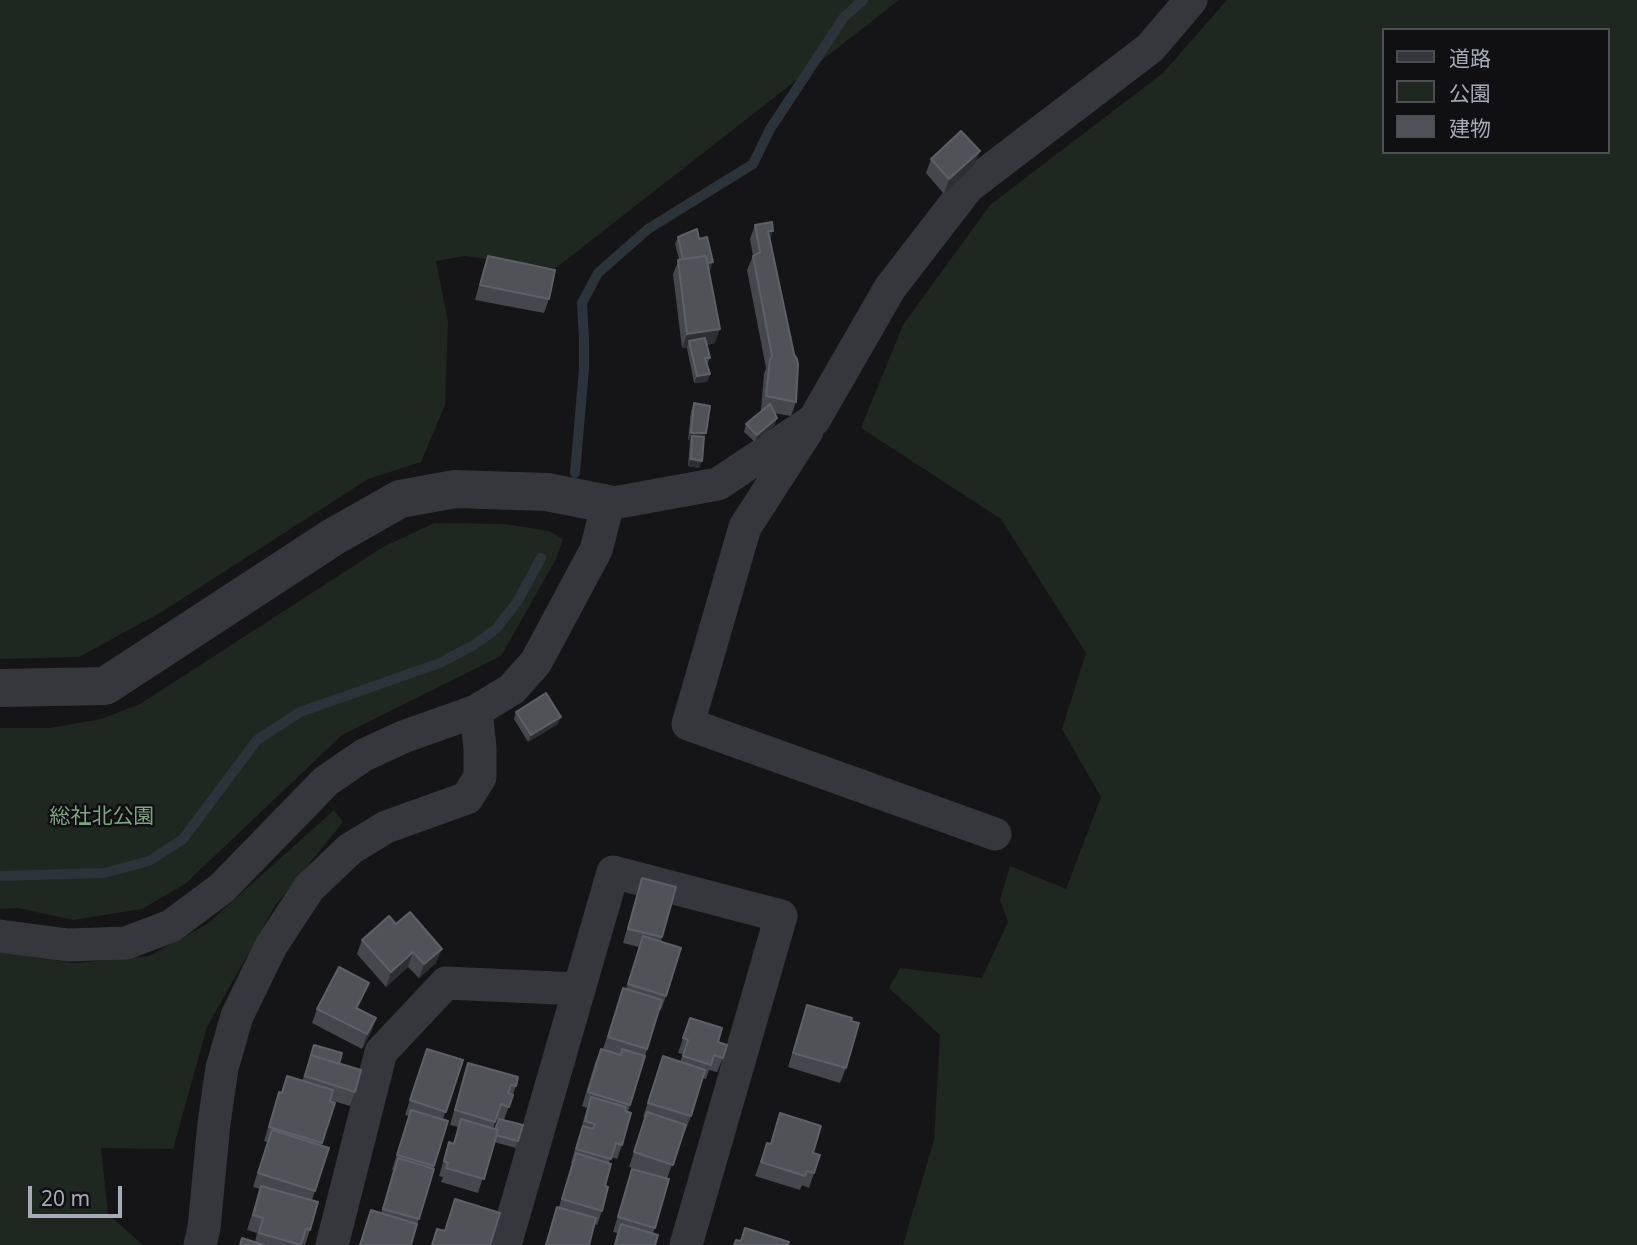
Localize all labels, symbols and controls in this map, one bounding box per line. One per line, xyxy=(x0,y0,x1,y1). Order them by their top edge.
legend xyxy=(1382,28,1609,154)
text: 道路 xyxy=(1449,44,1491,72)
text: 公園 xyxy=(1449,79,1491,107)
text: 建物 xyxy=(1449,114,1491,142)
park label: 総社北公園 xyxy=(50,804,154,830)
scale bar xyxy=(32,1172,126,1216)
text: 20 m xyxy=(41,1184,90,1212)

